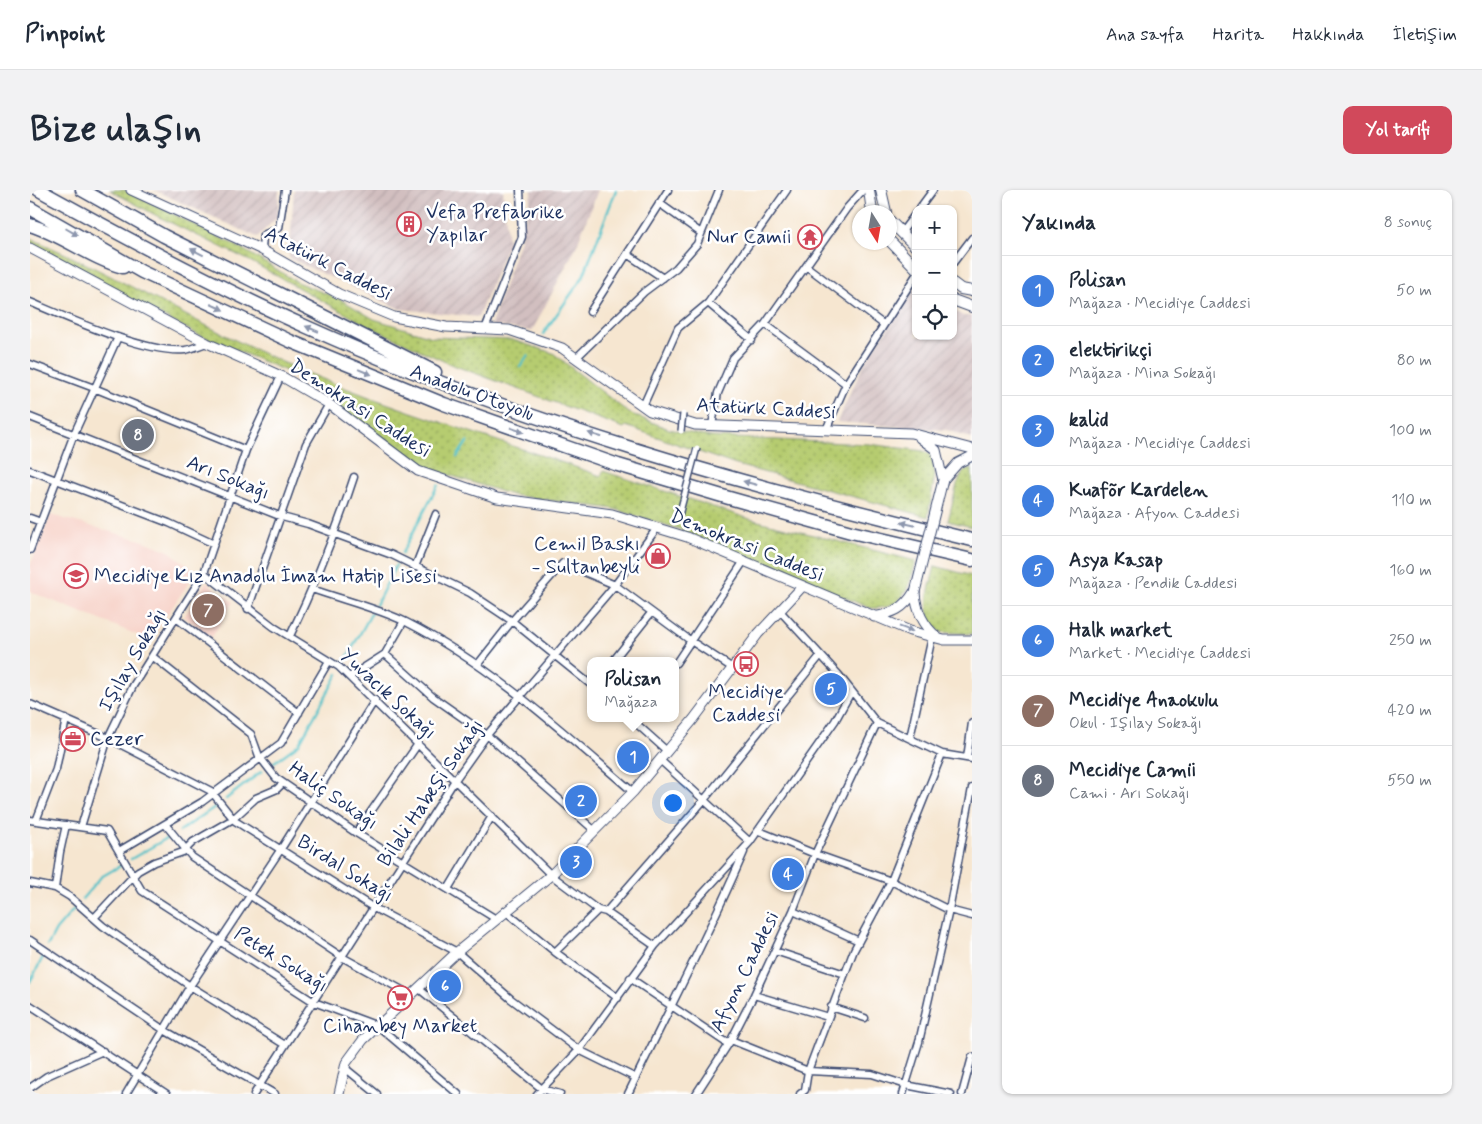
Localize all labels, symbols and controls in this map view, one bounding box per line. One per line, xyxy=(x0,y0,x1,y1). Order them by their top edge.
text: Pinpoint xyxy=(25,19,105,50)
text: Ana sayfa xyxy=(1106,23,1185,47)
text: Harita xyxy=(1213,23,1264,47)
text: Hakkında xyxy=(1292,23,1365,47)
text: İletişim xyxy=(1393,23,1457,47)
button: Yol tarifi xyxy=(1343,106,1452,154)
text: Bize ulaşın xyxy=(30,107,201,153)
place label: Vefa Prefabrike Yapılar xyxy=(426,199,564,249)
north arrow xyxy=(852,205,897,250)
map controls xyxy=(912,205,957,340)
button: + xyxy=(912,205,957,250)
text: Yakında xyxy=(1022,209,1096,237)
building icon: Vefa Prefabrike Yapılar xyxy=(396,211,422,237)
text: 8 sonuç xyxy=(1384,212,1432,233)
street label: Atatürk Caddesi xyxy=(260,220,396,308)
place label: Nur Camii xyxy=(707,224,792,251)
temple icon: Nur Camii xyxy=(797,224,823,250)
one-way arrow xyxy=(66,228,79,237)
one-way arrow xyxy=(190,248,204,256)
button: − xyxy=(912,250,957,295)
text: Polisan xyxy=(1069,268,1126,293)
text: 1 xyxy=(1034,280,1042,301)
text: 50 m xyxy=(1396,280,1432,301)
text: Mağaza · Mecidiye Caddesi xyxy=(1069,293,1251,314)
button: locate xyxy=(912,295,957,340)
one-way arrow xyxy=(210,303,224,311)
one-way arrow xyxy=(305,325,319,333)
text: elektirikçi xyxy=(1069,338,1153,363)
text: 2 xyxy=(1034,350,1042,371)
text: 80 m xyxy=(1397,350,1432,371)
street label: Demokrasi Caddesi xyxy=(284,353,436,465)
street label: Anadolu Otoyolu xyxy=(406,358,538,428)
text: Mağaza · Mina Sokağı xyxy=(1069,363,1217,384)
one-way arrow xyxy=(358,368,373,376)
street label: Atatürk Caddesi xyxy=(696,392,836,426)
text: kalid xyxy=(1069,408,1108,433)
pin: 8 xyxy=(122,416,154,454)
text: 3 xyxy=(1034,420,1042,441)
text: 100 m xyxy=(1389,420,1432,441)
one-way arrow xyxy=(510,426,525,434)
one-way arrow xyxy=(587,431,602,439)
text: Mağaza · Mecidiye Caddesi xyxy=(1069,433,1251,454)
street label: Arı Sokağı xyxy=(182,449,274,507)
text: Kuafõr Kardelen xyxy=(1069,478,1208,503)
one-way arrow xyxy=(743,479,758,487)
text: 4 xyxy=(1033,490,1043,511)
text: 110 m xyxy=(1391,490,1432,511)
street label: Demokrasi Caddesi xyxy=(666,503,828,589)
text: Mağaza · Afyon Caddesi xyxy=(1069,503,1240,524)
one-way arrow xyxy=(900,520,915,528)
place label: Cemil Baskı - Sultanbeyli xyxy=(531,531,640,581)
shop icon: Cemil Baskı - Sultanbeyli xyxy=(645,543,671,569)
text: Asya Kasap xyxy=(1069,548,1163,573)
text: 5 xyxy=(1033,560,1043,581)
text: 160 m xyxy=(1389,560,1432,581)
school or university icon: Mecidiye Kız Anadolu İmam Hatip Lisesi xyxy=(63,563,89,589)
place label: Mecidiye Kız Anadolu İmam Hatip Lisesi xyxy=(94,563,437,590)
text: Mağaza · Pendik Caddesi xyxy=(1069,573,1237,594)
pin: 7 xyxy=(192,591,224,629)
street label: Işılay Sokağı xyxy=(93,603,173,717)
text: Halk market xyxy=(1069,618,1172,643)
one-way arrow xyxy=(899,625,914,633)
text: 6 xyxy=(1034,630,1042,651)
text: 250 m xyxy=(1389,630,1432,651)
street label: Yuvacık Sokağı xyxy=(334,642,442,746)
text: Market · Mecidiye Caddesi xyxy=(1069,643,1251,664)
bus stop icon: Mecidiye Caddesi xyxy=(733,651,759,677)
popup xyxy=(587,657,679,722)
text: Polisan xyxy=(604,667,662,692)
pin: 5 xyxy=(815,670,847,708)
place label: Mecidiye Caddesi xyxy=(708,679,784,729)
text: Mecidiye Anaokulu xyxy=(1069,688,1219,713)
text: Mağaza xyxy=(604,692,658,713)
text: 7 xyxy=(1033,700,1043,721)
text: 420 m xyxy=(1388,700,1432,721)
text: Okul · Işılay Sokağı xyxy=(1069,713,1202,734)
street label: Bilali Habeşi Sokağı xyxy=(371,714,491,872)
office icon: Cezer xyxy=(60,726,86,752)
place label: Cezer xyxy=(90,726,144,753)
pin: 1 xyxy=(617,738,649,776)
street label: Haliç Sokağı xyxy=(283,755,383,837)
text: Mecidiye Camii xyxy=(1069,758,1197,783)
text: 8 xyxy=(1033,770,1043,791)
text: 550 m xyxy=(1387,770,1432,791)
pin: 2 xyxy=(565,782,597,820)
text: Cami · Arı Sokağı xyxy=(1069,783,1190,804)
your location xyxy=(660,790,686,816)
street label: Birdal Sokağı xyxy=(292,829,398,909)
pin: 3 xyxy=(560,843,592,881)
pin: 4 xyxy=(772,855,804,893)
street label: Afyon Caddesi xyxy=(704,907,786,1037)
street label: Petek Sokağı xyxy=(229,920,333,1000)
pin: 6 xyxy=(429,967,461,1005)
supermarket icon: Cihanbey Market xyxy=(387,985,413,1011)
place label: Cihanbey Market xyxy=(323,1013,477,1040)

